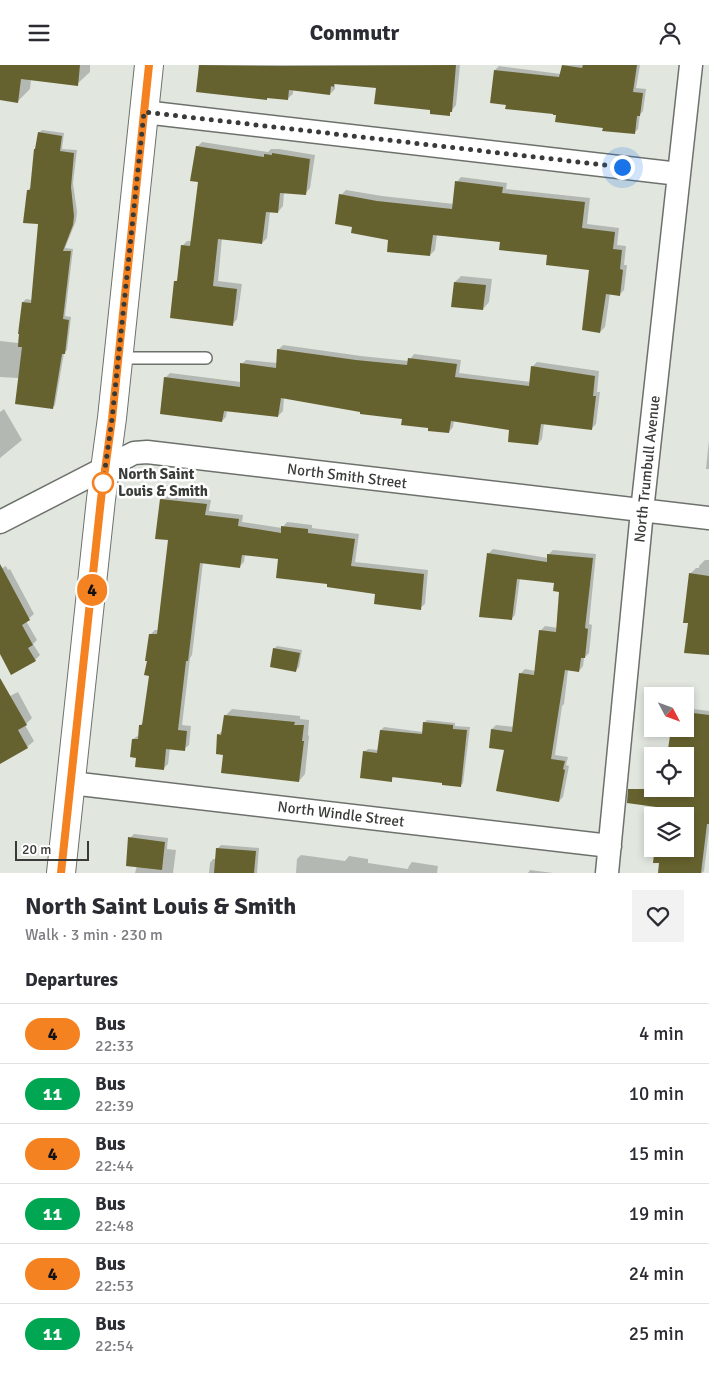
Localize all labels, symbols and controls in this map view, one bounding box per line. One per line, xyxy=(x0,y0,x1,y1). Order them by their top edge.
icon: menu xyxy=(25,19,53,47)
text: Commutr xyxy=(310,19,399,46)
icon: person xyxy=(656,19,684,47)
your location xyxy=(610,155,635,180)
street label: North Trumbull Avenue xyxy=(630,395,664,543)
street label: North Smith Street xyxy=(286,460,408,492)
place label: North Saint Louis & Smith xyxy=(118,465,208,500)
marker: North Saint Louis & Smith xyxy=(92,472,114,494)
line badge: 4 xyxy=(76,574,108,606)
text: 4 xyxy=(87,579,97,601)
north arrow xyxy=(644,687,694,737)
map controls xyxy=(644,687,694,857)
button: locate xyxy=(644,747,694,797)
street label: North Windle Street xyxy=(277,797,405,831)
button: layers xyxy=(644,807,694,857)
scale bar xyxy=(15,838,89,861)
text: 20 m xyxy=(22,841,51,858)
button: heart xyxy=(632,890,684,942)
text: North Saint Louis & Smith xyxy=(25,891,296,921)
text: Walk · 3 min · 230 m xyxy=(25,925,163,945)
text: Departures xyxy=(25,968,118,992)
text: Bus xyxy=(95,1012,126,1036)
text: 4 min xyxy=(639,1022,684,1046)
text: 4 xyxy=(48,1023,57,1045)
text: 22:33 xyxy=(95,1036,134,1056)
text: Bus xyxy=(95,1072,126,1096)
text: 10 min xyxy=(629,1082,684,1106)
text: 11 xyxy=(43,1083,62,1105)
text: 22:39 xyxy=(95,1096,134,1116)
text: Bus xyxy=(95,1132,126,1156)
text: 15 min xyxy=(629,1142,684,1166)
text: 4 xyxy=(48,1143,57,1165)
text: 22:44 xyxy=(95,1156,134,1176)
text: Bus xyxy=(95,1192,126,1216)
text: 19 min xyxy=(629,1202,684,1226)
text: 11 xyxy=(43,1203,62,1225)
text: 22:48 xyxy=(95,1216,134,1236)
text: Bus xyxy=(95,1252,126,1276)
text: 24 min xyxy=(629,1262,684,1286)
text: 4 xyxy=(48,1263,57,1285)
text: 22:53 xyxy=(95,1276,134,1296)
text: Bus xyxy=(95,1312,126,1336)
text: 25 min xyxy=(629,1322,684,1346)
text: 11 xyxy=(43,1323,62,1345)
text: 22:54 xyxy=(95,1336,134,1356)

